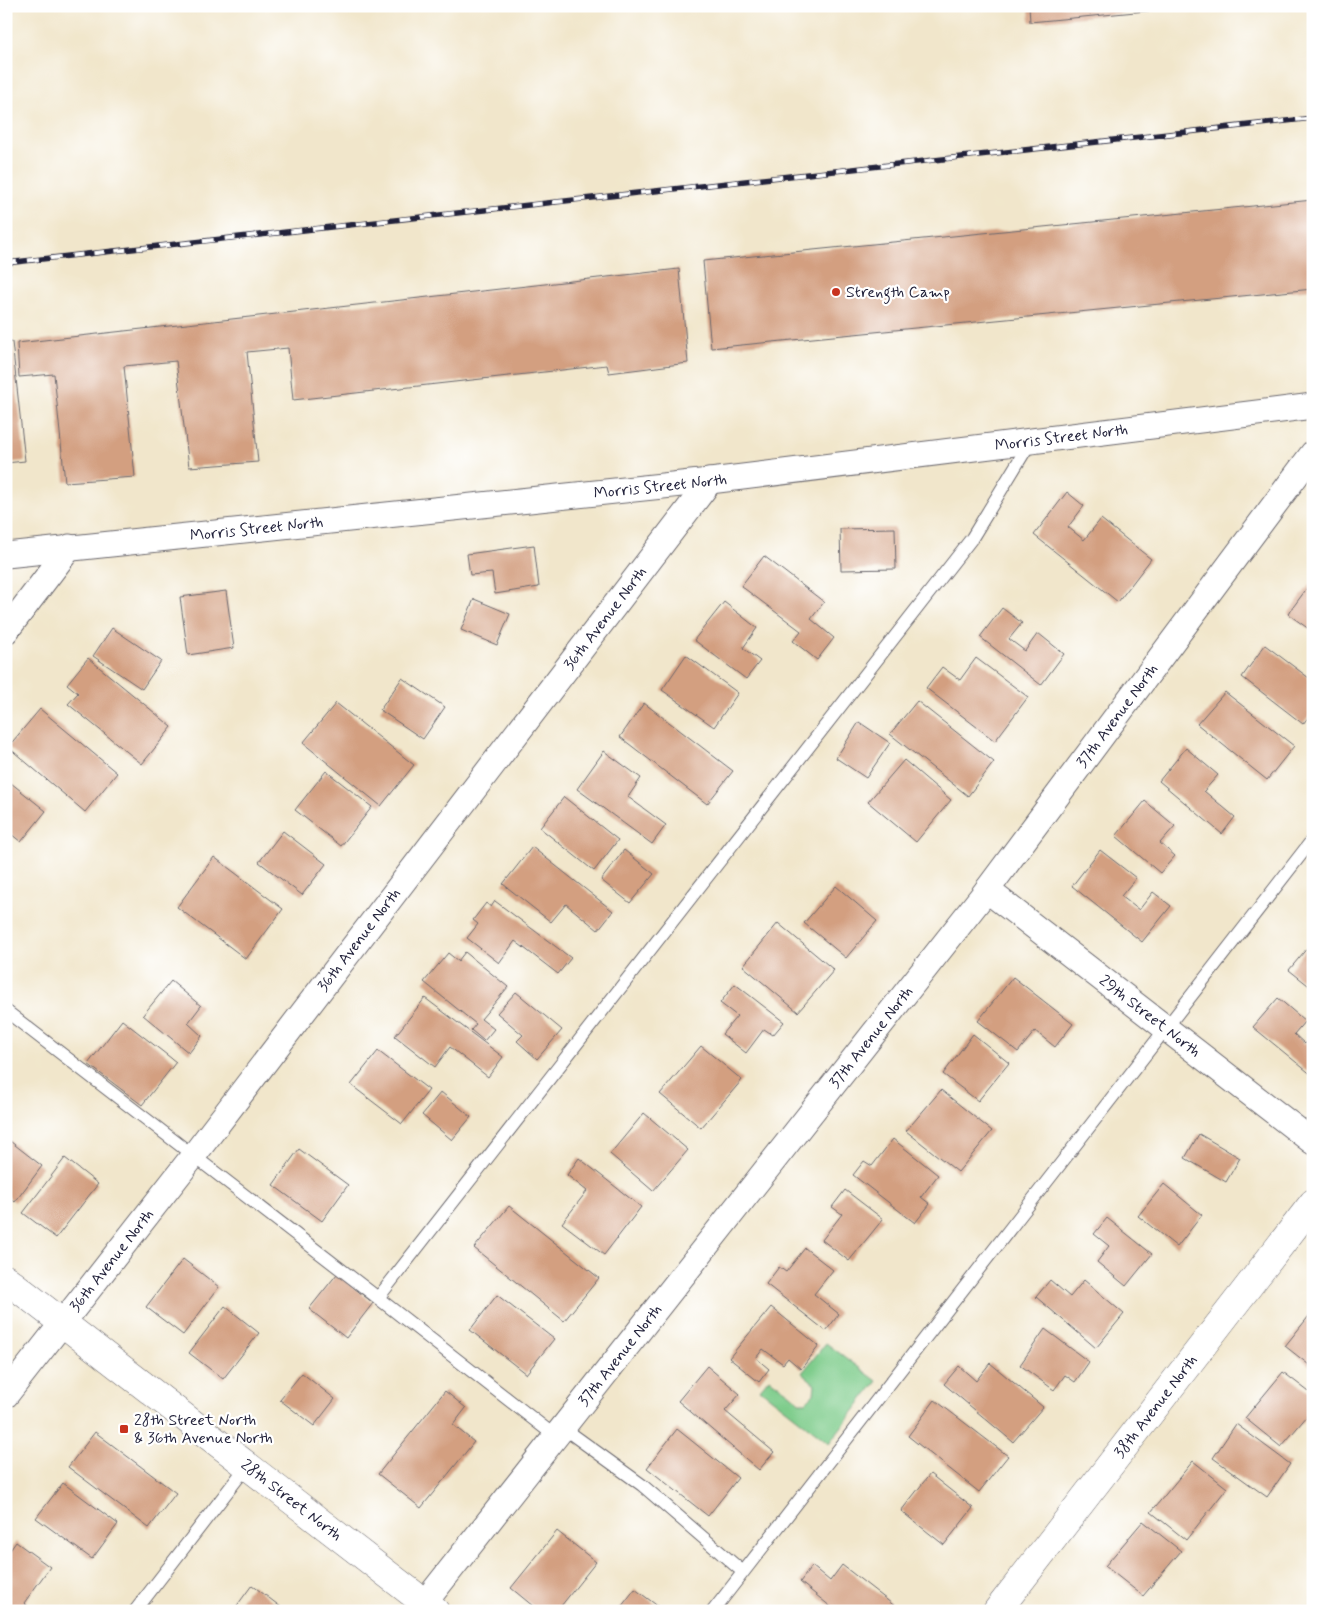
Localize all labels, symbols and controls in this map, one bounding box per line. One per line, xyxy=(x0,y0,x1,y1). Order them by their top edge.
place label: Strength Camp xyxy=(846,282,950,304)
marker: Strength Camp xyxy=(830,286,842,298)
street label: Morris Street North xyxy=(994,419,1129,456)
street label: Morris Street North xyxy=(593,468,728,504)
street label: Morris Street North xyxy=(189,511,324,546)
street label: 36th Avenue North xyxy=(559,562,651,674)
street label: 37th Avenue North xyxy=(1071,659,1163,772)
street label: 36th Avenue North xyxy=(312,884,405,996)
street label: 29th Street North xyxy=(1095,970,1205,1062)
street label: 37th Avenue North xyxy=(824,982,918,1093)
street label: 36th Avenue North xyxy=(65,1205,158,1316)
street label: 37th Avenue North xyxy=(573,1300,667,1410)
street label: 38th Avenue North xyxy=(1109,1350,1202,1462)
place label: 28th Street North & 36th Avenue North xyxy=(134,1410,273,1449)
marker: 28th Street North & 36th Avenue North xyxy=(118,1423,130,1435)
street label: 28th Street North xyxy=(237,1454,346,1546)

